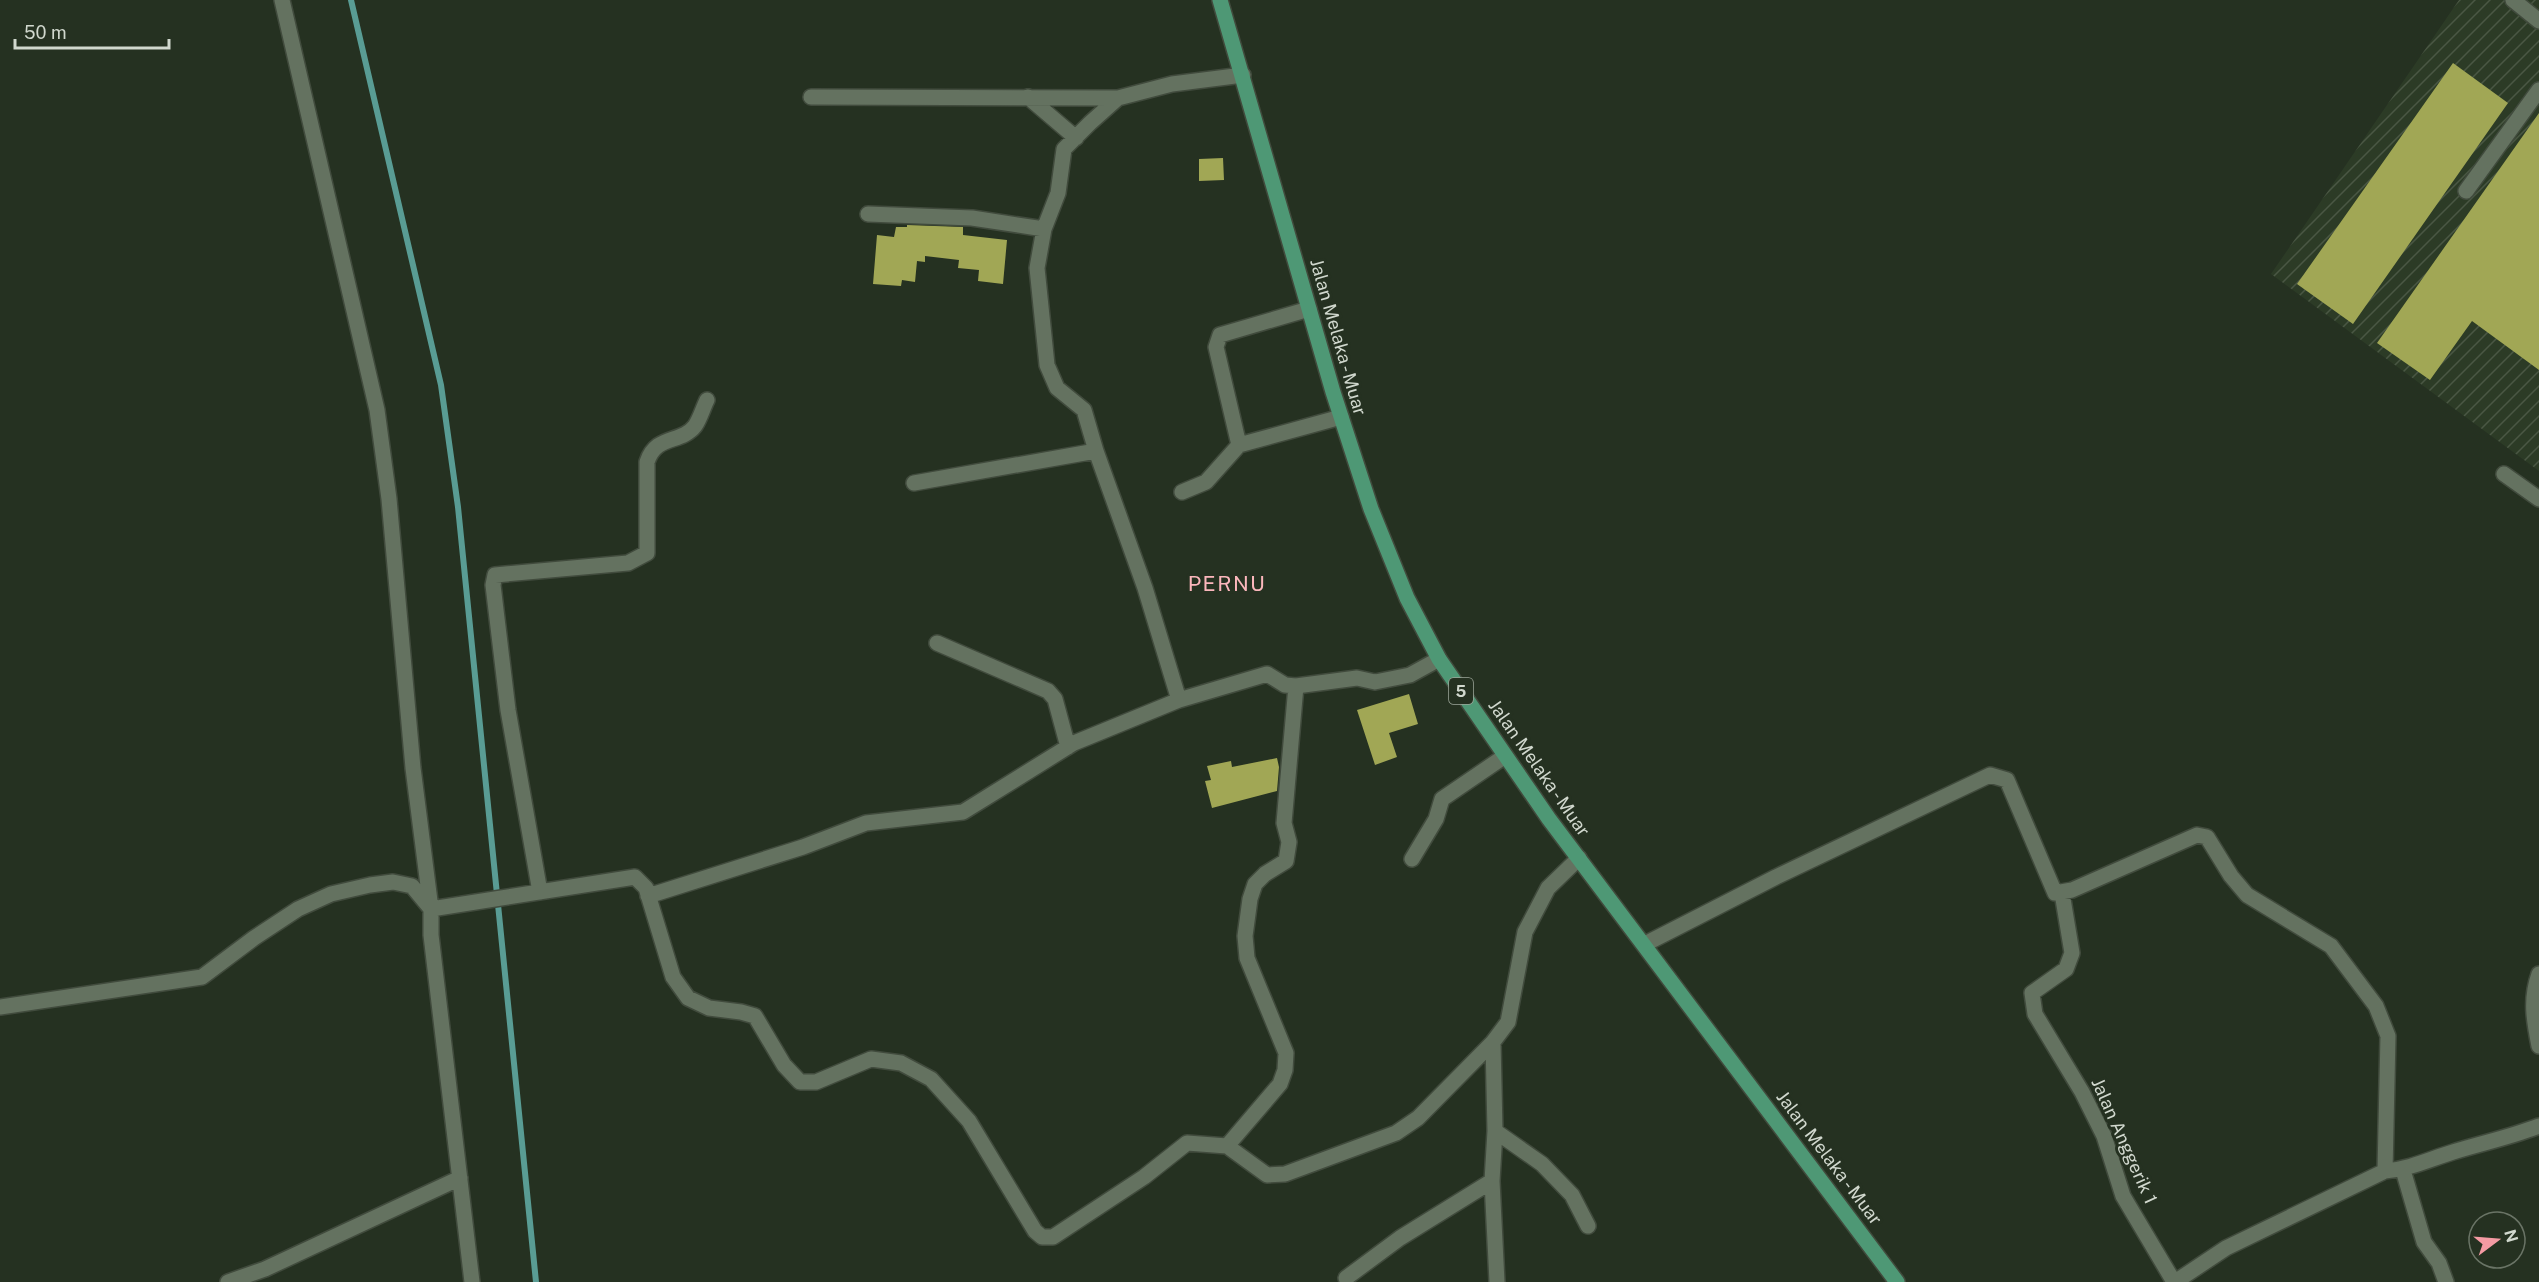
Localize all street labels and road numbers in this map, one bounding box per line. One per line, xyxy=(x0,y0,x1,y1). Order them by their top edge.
street label: Jalan Melaka - Muar xyxy=(1306,256,1371,418)
road number: 5 xyxy=(1449,678,1473,704)
street label: Jalan Melaka - Muar xyxy=(1484,695,1595,840)
street label: Jalan Anggerik 1 xyxy=(2087,1075,2162,1207)
street label: Jalan Melaka - Muar xyxy=(1772,1087,1887,1229)

